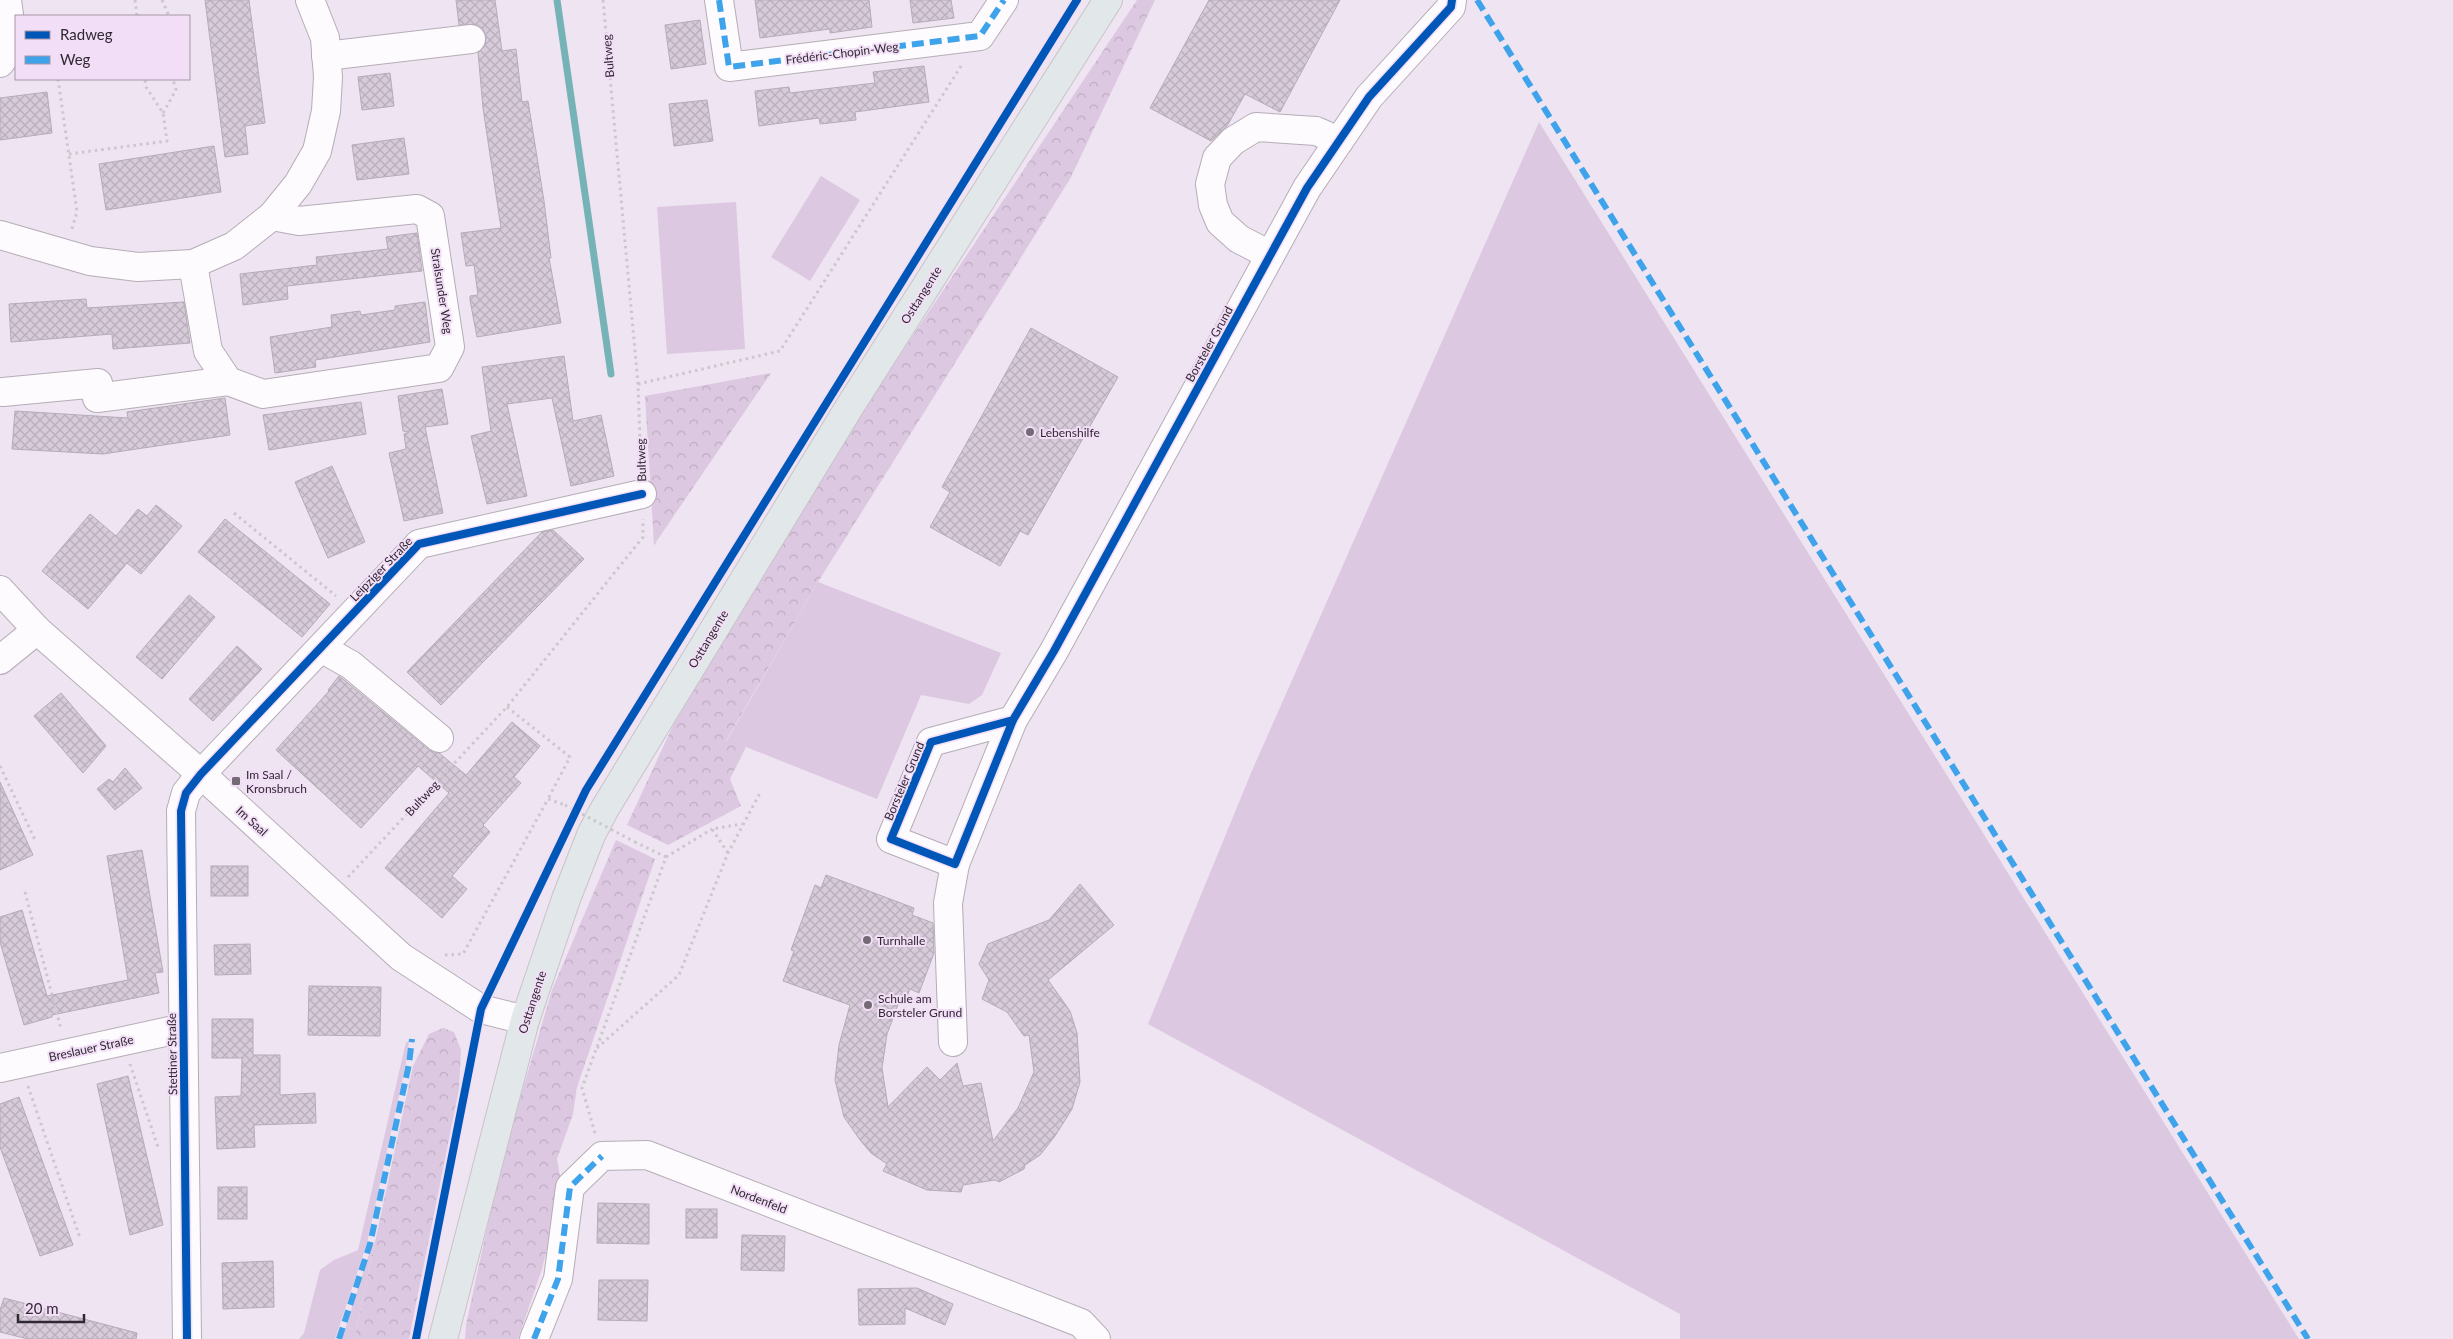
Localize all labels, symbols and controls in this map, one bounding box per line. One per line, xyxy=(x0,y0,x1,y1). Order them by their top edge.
legend xyxy=(15,15,190,80)
text: Radweg xyxy=(60,25,113,43)
street label: Bultweg xyxy=(599,34,617,78)
street label: Frédéric-Chopin-Weg xyxy=(785,39,899,67)
text: Weg xyxy=(60,50,91,68)
street label: Stralsunder Weg xyxy=(428,247,456,335)
street label: Osttangente xyxy=(897,263,945,327)
street label: Borsteler Grund xyxy=(1182,304,1236,384)
place label: Lebenshilfe xyxy=(1040,425,1100,440)
marker: Lebenshilfe xyxy=(1024,426,1036,438)
street label: Bultweg xyxy=(633,438,649,482)
street label: Leipziger Straße xyxy=(347,534,415,604)
street label: Osttangente xyxy=(685,607,731,671)
street label: Borsteler Grund xyxy=(881,739,927,823)
place label: Im Saal / Kronsbruch xyxy=(246,767,307,796)
marker: Im Saal / Kronsbruch xyxy=(230,775,242,787)
street label: Bultweg xyxy=(402,777,442,819)
street label: Im Saal xyxy=(233,803,271,839)
place label: Turnhalle xyxy=(877,933,925,948)
marker: Turnhalle xyxy=(861,934,873,946)
street label: Osttangente xyxy=(515,969,549,1035)
place label: Schule am Borsteler Grund xyxy=(878,991,962,1020)
marker: Schule am Borsteler Grund xyxy=(862,999,874,1011)
street label: Stettiner Straße xyxy=(164,1013,180,1095)
street label: Breslauer Straße xyxy=(47,1032,135,1064)
street label: Nordenfeld xyxy=(729,1181,789,1217)
scale bar xyxy=(18,1292,84,1324)
text: 20 m xyxy=(25,1299,59,1317)

